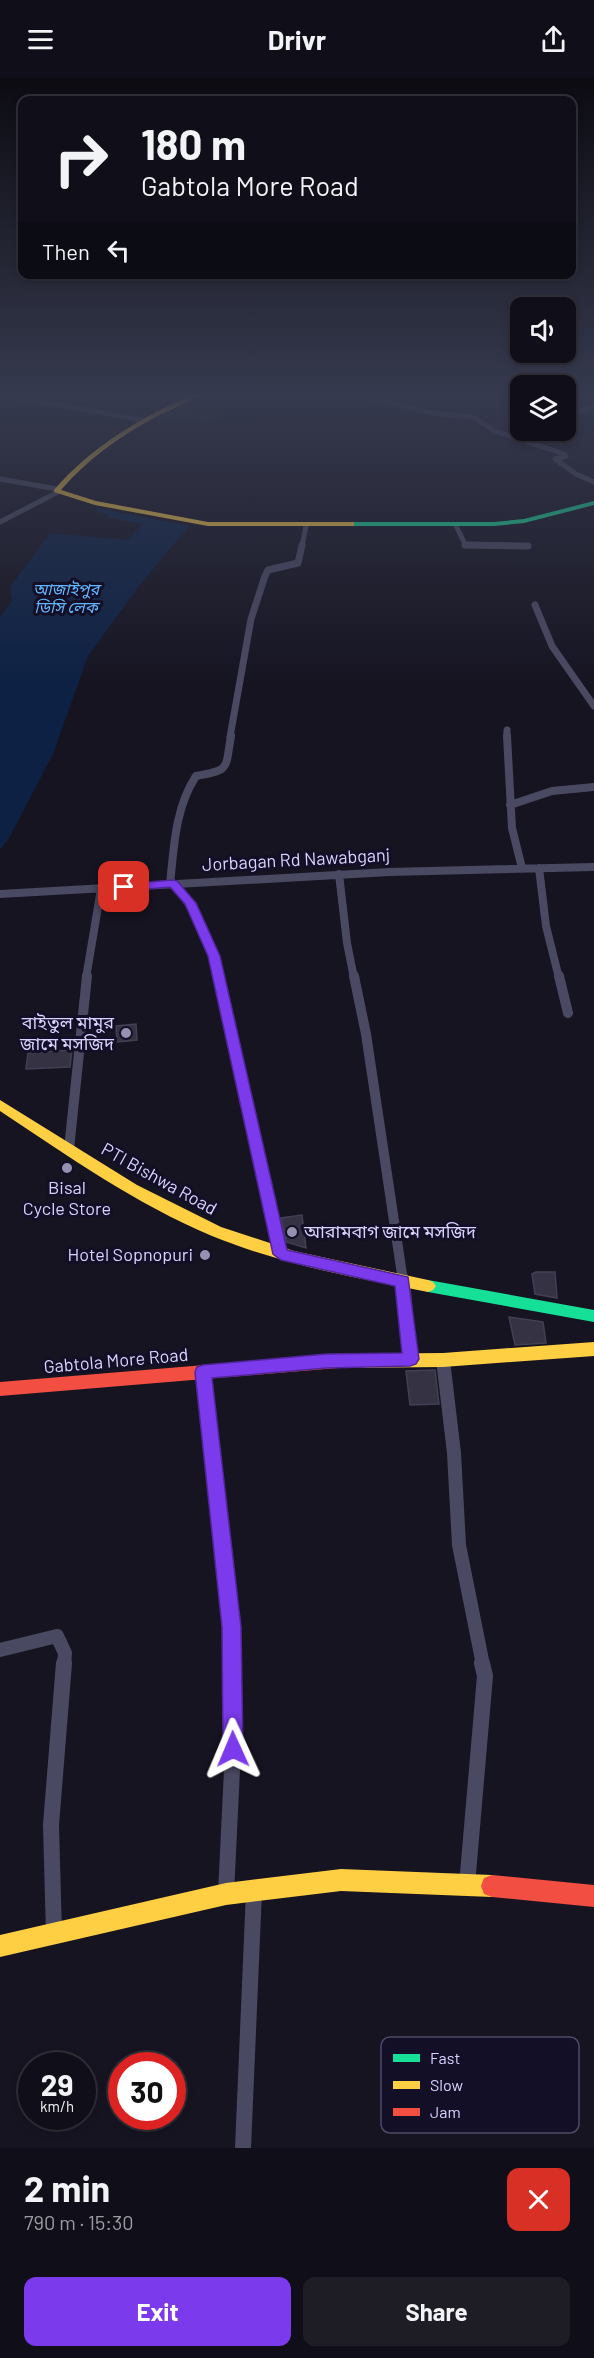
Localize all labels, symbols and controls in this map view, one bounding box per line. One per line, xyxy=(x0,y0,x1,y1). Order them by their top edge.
icon: menu xyxy=(24,23,57,56)
text: Drivr xyxy=(268,23,326,55)
icon: share xyxy=(537,23,570,56)
text: 180 m xyxy=(141,118,246,168)
icon: right xyxy=(42,120,120,198)
text: Gabtola More Road xyxy=(141,169,359,201)
icon: left xyxy=(102,234,135,267)
text: Then xyxy=(42,238,90,264)
map controls xyxy=(510,297,576,441)
button: sound xyxy=(510,297,576,363)
button: layers xyxy=(510,375,576,441)
water label: আজাইপুর ডিসি লেক xyxy=(33,579,103,616)
street label: Jorbagan Rd Nawabganj xyxy=(201,843,391,875)
pin xyxy=(98,861,149,912)
icon: arrive xyxy=(107,870,140,903)
place label: বাইতুল মামুর জামে মসজিদ xyxy=(19,1011,115,1054)
marker: বাইতুল মামুর জামে মসজিদ xyxy=(119,1026,133,1040)
street label: PTI Bishwa Road xyxy=(98,1137,221,1219)
marker: Bisal Cycle Store xyxy=(60,1161,74,1175)
place label: Bisal Cycle Store xyxy=(23,1176,111,1219)
place label: আরামবাগ জামে মসজিদ xyxy=(303,1220,477,1242)
marker: আরামবাগ জামে মসজিদ xyxy=(285,1225,299,1239)
place label: Hotel Sopnopuri xyxy=(68,1243,193,1265)
marker: Hotel Sopnopuri xyxy=(198,1248,212,1262)
street label: Gabtola More Road xyxy=(43,1343,189,1377)
position arrow xyxy=(201,1717,265,1781)
legend xyxy=(381,2037,579,2133)
text: Fast xyxy=(430,2048,460,2067)
speed limit sign: 30 xyxy=(108,2052,186,2130)
text: 29 xyxy=(41,2066,73,2102)
text: Slow xyxy=(430,2075,463,2094)
text: km/h xyxy=(40,2097,74,2115)
text: Jam xyxy=(430,2102,461,2121)
text: 2 min xyxy=(24,2166,110,2209)
button: close xyxy=(507,2168,570,2231)
text: 790 m · 15:30 xyxy=(24,2210,134,2234)
button: Exit xyxy=(24,2277,291,2346)
button: Share xyxy=(303,2277,570,2346)

